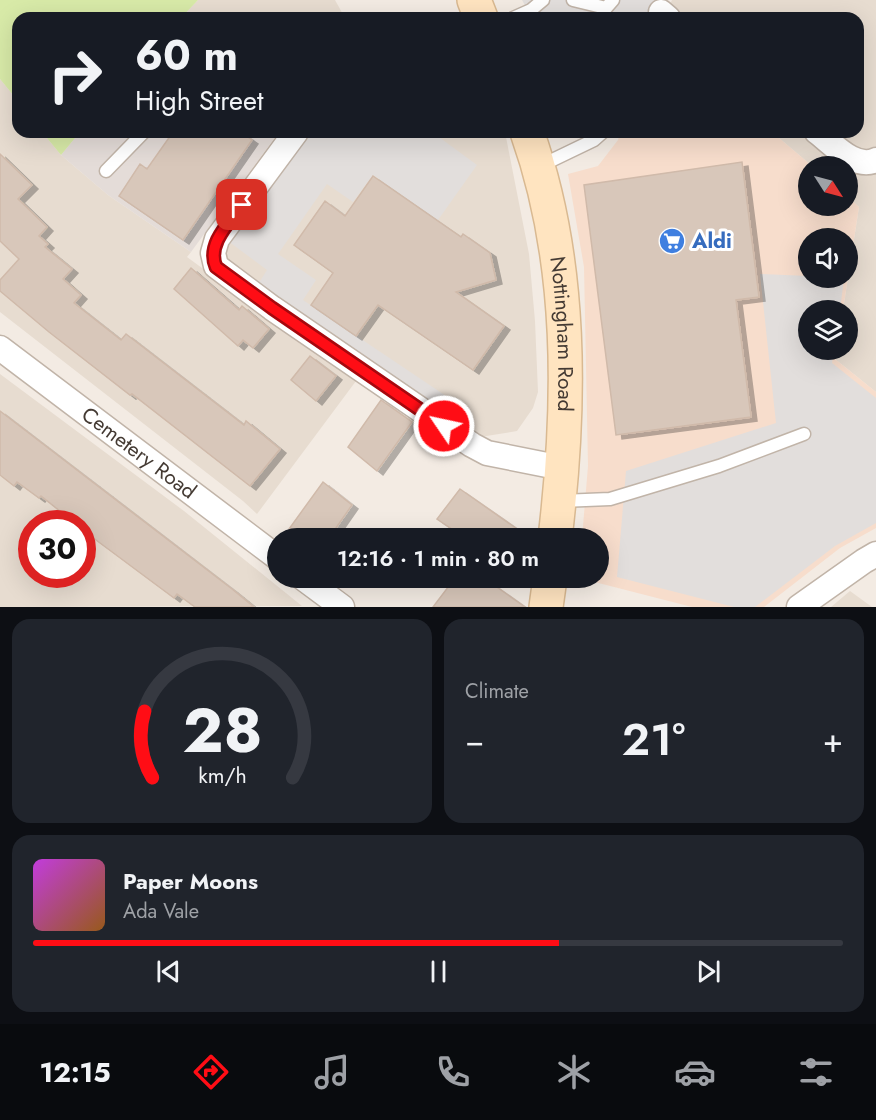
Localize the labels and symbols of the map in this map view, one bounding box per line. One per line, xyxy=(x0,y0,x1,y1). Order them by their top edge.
north arrow xyxy=(798,156,858,216)
pin xyxy=(216,179,267,230)
supermarket icon: Aldi xyxy=(657,226,687,256)
place label: Aldi xyxy=(691,226,732,256)
street label: Nottingham Road xyxy=(542,254,580,412)
position arrow xyxy=(412,394,476,458)
street label: Cemetery Road xyxy=(75,400,203,506)
speed limit sign: 30 xyxy=(18,510,96,588)

